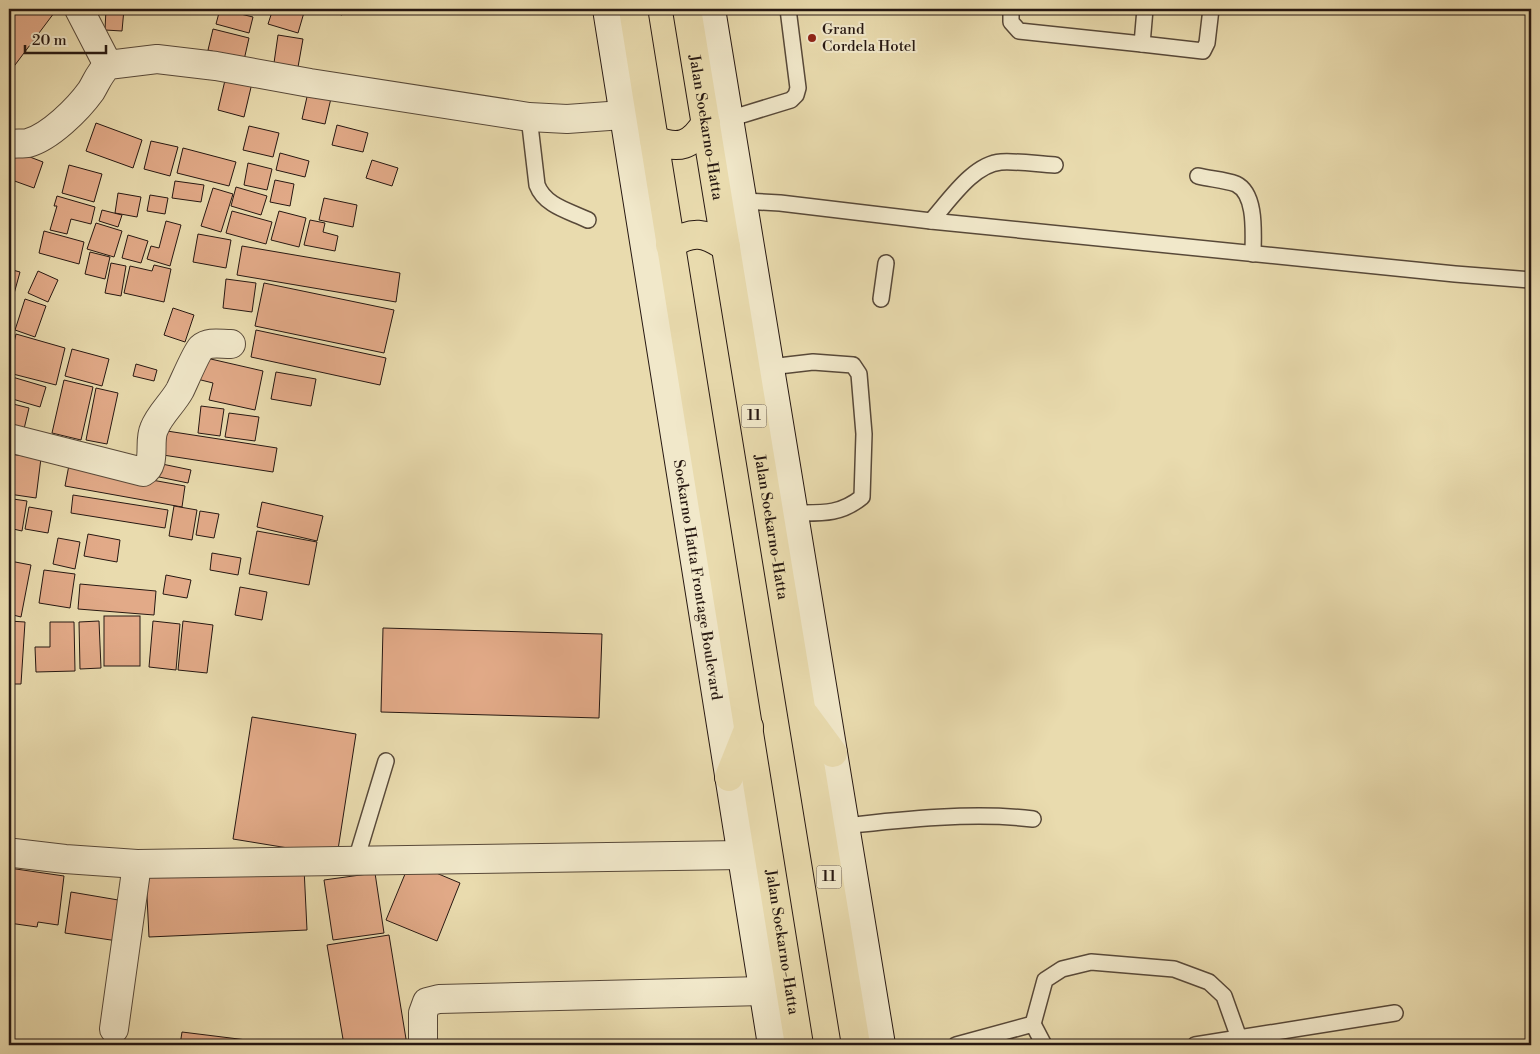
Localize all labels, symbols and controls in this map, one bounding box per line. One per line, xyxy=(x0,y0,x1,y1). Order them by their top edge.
place label: Grand Cordela Hotel xyxy=(822,20,916,56)
scale bar xyxy=(25,22,106,54)
text: 20 m xyxy=(32,31,67,50)
marker: Grand Cordela Hotel xyxy=(806,32,818,44)
street label: Jalan Soekarno-Hatta xyxy=(685,53,728,202)
road number: 11 xyxy=(742,404,766,428)
street label: Jalan Soekarno-Hatta xyxy=(750,452,793,601)
street label: Soekarno Hatta Frontage Boulevard xyxy=(669,458,726,702)
road number: 11 xyxy=(816,866,842,889)
street label: Jalan Soekarno-Hatta xyxy=(761,867,804,1016)

